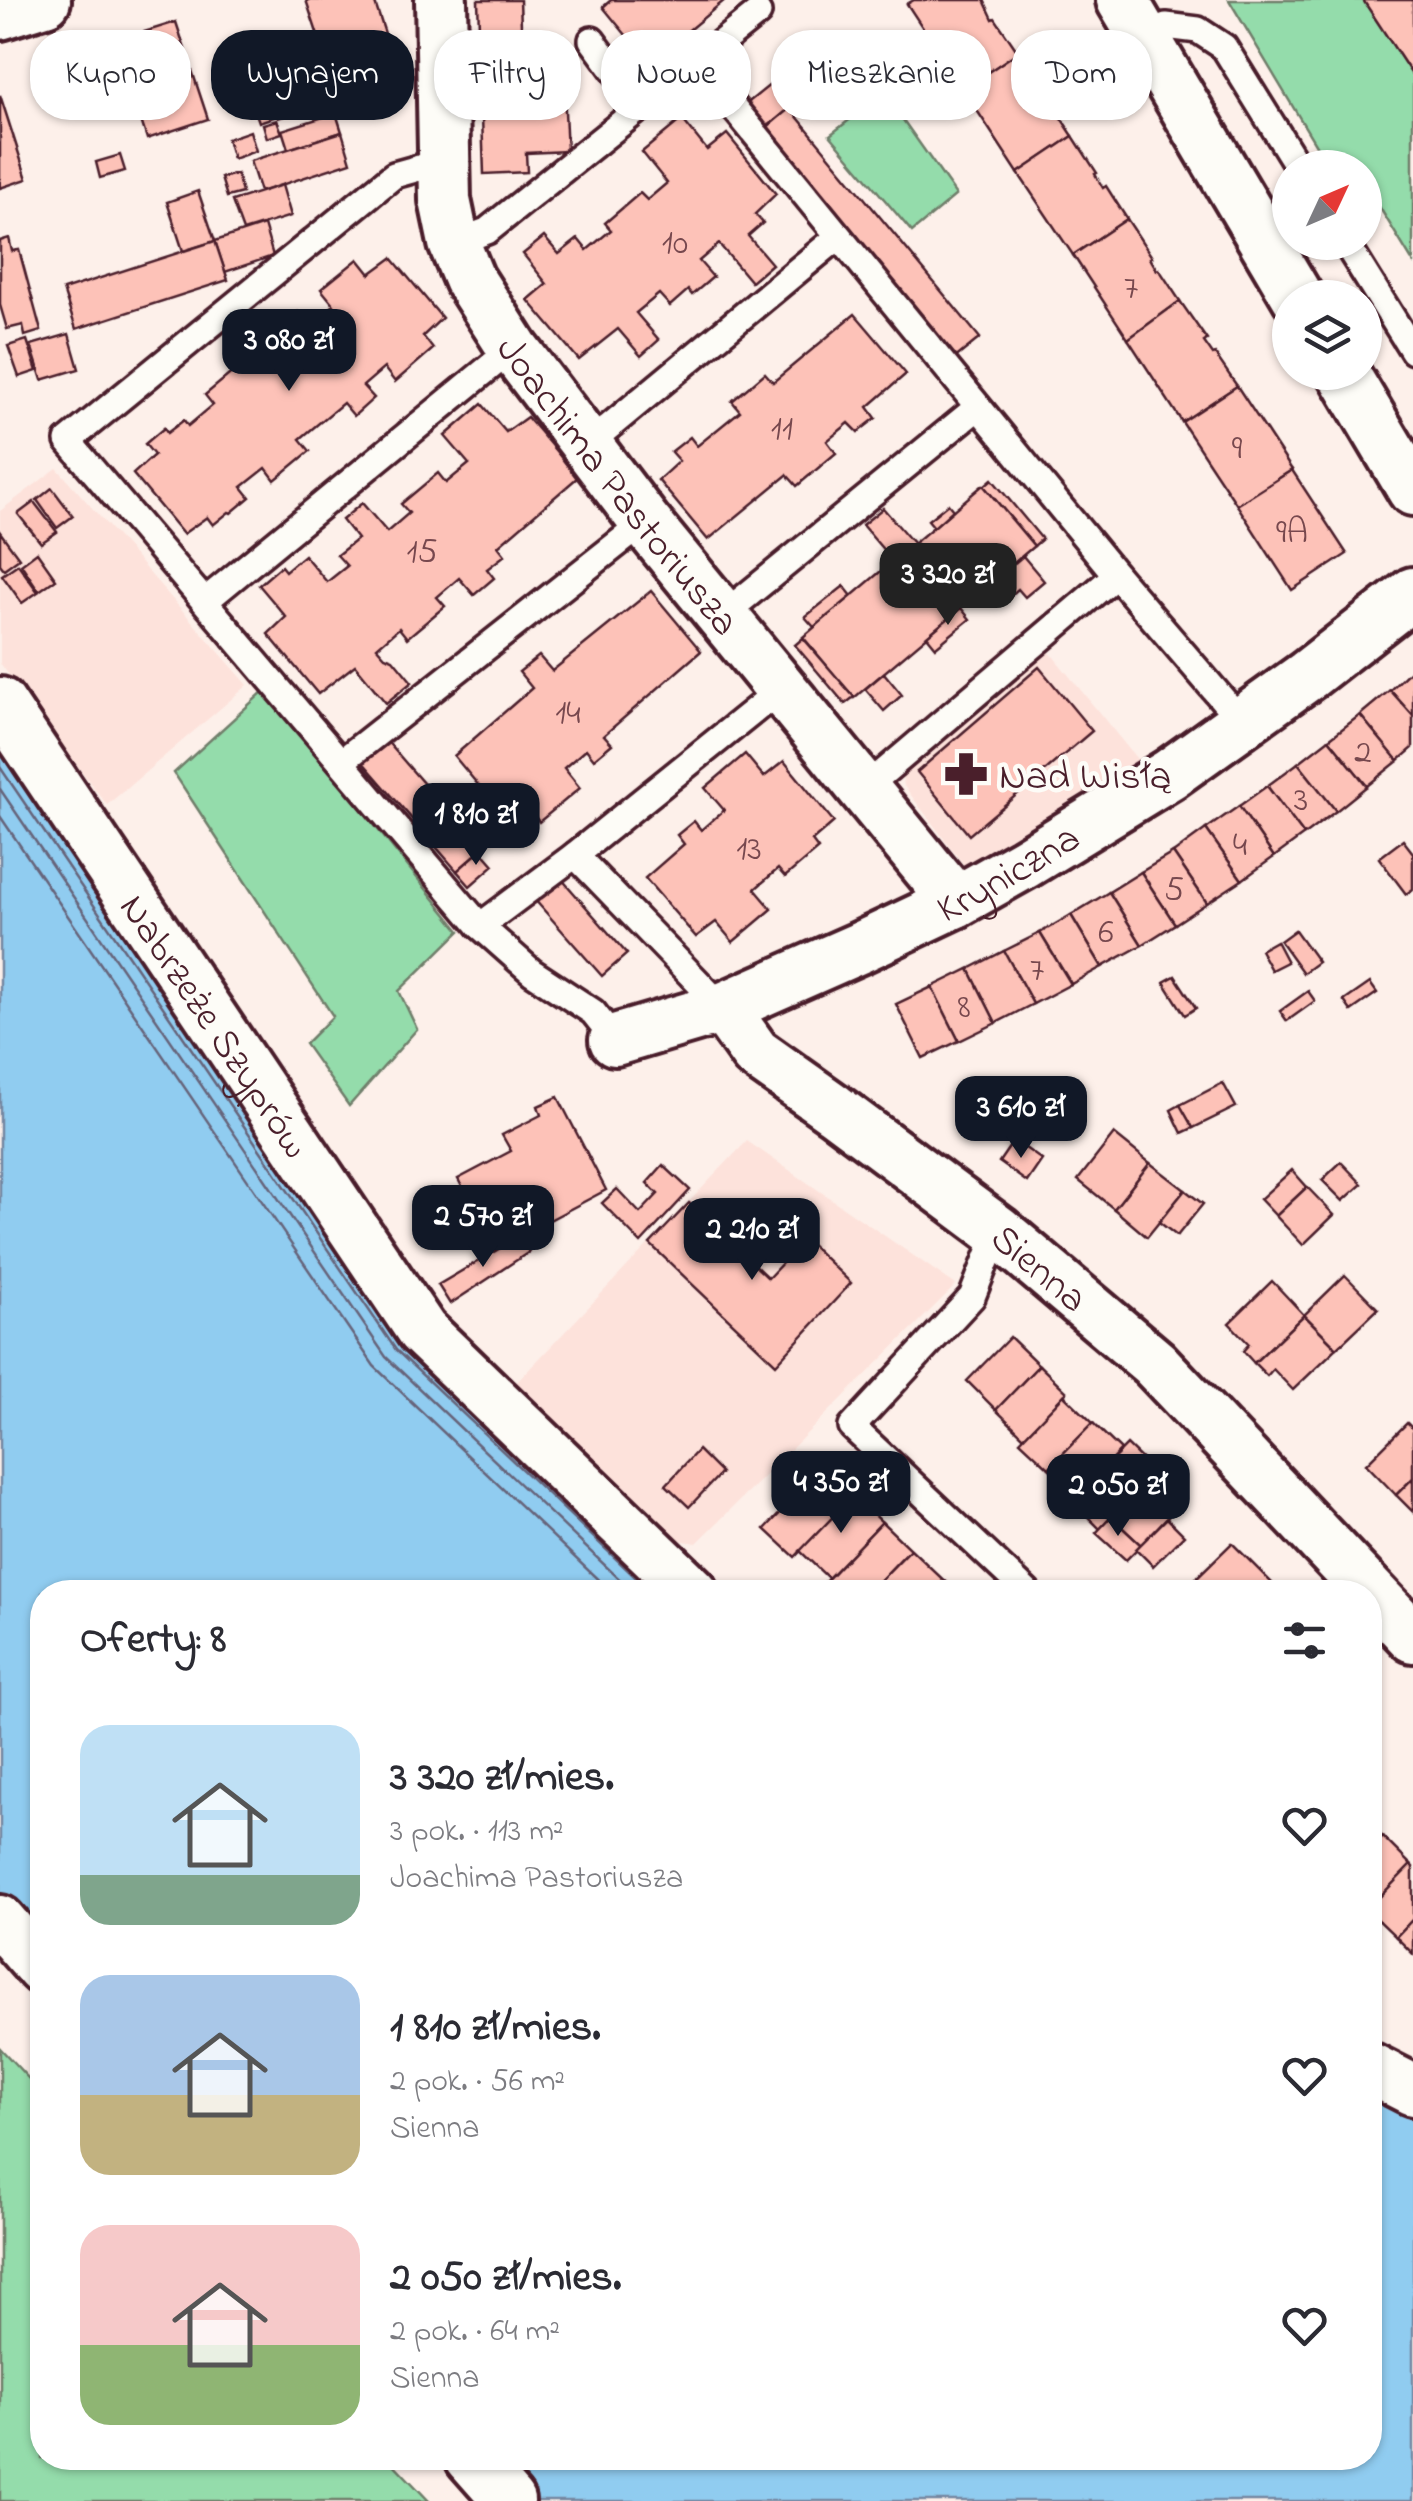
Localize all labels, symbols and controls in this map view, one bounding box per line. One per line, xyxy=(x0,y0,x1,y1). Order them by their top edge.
chip: Kupno xyxy=(30,30,191,120)
chip: Wynajem xyxy=(211,30,414,120)
chip: Filtry xyxy=(434,30,581,120)
chip: Nowe xyxy=(601,30,751,120)
chip: Mieszkanie xyxy=(771,30,991,120)
chip: Dom xyxy=(1011,30,1152,120)
north arrow xyxy=(1272,150,1382,260)
map controls xyxy=(1272,150,1382,390)
house number: 10 xyxy=(662,219,688,270)
house number: 7 xyxy=(1124,264,1138,315)
button: layers xyxy=(1272,280,1382,390)
pin: 3 080 zł xyxy=(186,309,392,394)
text: 3 080 zł xyxy=(244,318,334,365)
street label: Joachima Pastoriusza xyxy=(479,326,752,650)
house number: 11 xyxy=(771,405,793,456)
house number: 9 xyxy=(1232,424,1243,475)
house number: 9A xyxy=(1276,508,1308,559)
house number: 15 xyxy=(406,528,438,579)
pin: 3 320 zł xyxy=(845,543,1051,628)
text: 3 320 zł xyxy=(902,552,994,599)
house number: 14 xyxy=(555,689,581,740)
house number: 2 xyxy=(1354,728,1372,779)
place label: Nad Wisłą xyxy=(999,749,1172,808)
pharmacy icon: Nad Wisłą xyxy=(942,750,990,798)
house number: 3 xyxy=(1294,776,1308,827)
pin: 1 810 zł xyxy=(373,783,579,868)
text: 1 810 zł xyxy=(435,792,517,839)
street label: Kryniczna xyxy=(928,811,1093,941)
house number: 4 xyxy=(1233,821,1247,872)
house number: 13 xyxy=(736,825,762,876)
house number: 5 xyxy=(1164,866,1184,917)
street label: Nabrzeże Szyprów xyxy=(102,884,323,1172)
house number: 6 xyxy=(1098,908,1114,959)
house number: 7 xyxy=(1030,946,1044,997)
house number: 8 xyxy=(957,983,971,1034)
pin: 3 610 zł xyxy=(918,1076,1124,1161)
text: 3 610 zł xyxy=(977,1085,1065,1132)
pin: 2 570 zł xyxy=(380,1185,586,1270)
text: 2 570 zł xyxy=(434,1194,532,1241)
pin: 2 210 zł xyxy=(649,1198,855,1283)
text: 2 210 zł xyxy=(706,1207,798,1254)
street label: Sienna xyxy=(976,1212,1099,1329)
pin: 4 350 zł xyxy=(738,1451,944,1536)
pin: 2 050 zł xyxy=(1015,1454,1221,1539)
text: 4 350 zł xyxy=(793,1460,889,1507)
text: 2 050 zł xyxy=(1069,1463,1167,1510)
text: Oferty: 8 xyxy=(80,1610,226,1671)
icon: filters xyxy=(1277,1613,1332,1668)
text: 3 320 zł/mies. xyxy=(390,1748,614,1809)
icon: home xyxy=(160,1765,280,1885)
icon: heart xyxy=(1277,1798,1332,1853)
text: 3 pok. · 113 m² xyxy=(390,1809,564,1856)
text: Joachima Pastoriusza xyxy=(390,1856,683,1903)
text: 1 810 zł/mies. xyxy=(390,1998,601,2059)
icon: home xyxy=(160,2015,280,2135)
icon: heart xyxy=(1277,2048,1332,2103)
text: 2 pok. · 56 m² xyxy=(390,2059,565,2106)
text: Sienna xyxy=(390,2106,479,2153)
text: 2 050 zł/mies. xyxy=(390,2248,621,2309)
icon: home xyxy=(160,2265,280,2385)
icon: heart xyxy=(1277,2298,1332,2353)
text: 2 pok. · 64 m² xyxy=(390,2309,560,2356)
text: Sienna xyxy=(390,2356,479,2403)

